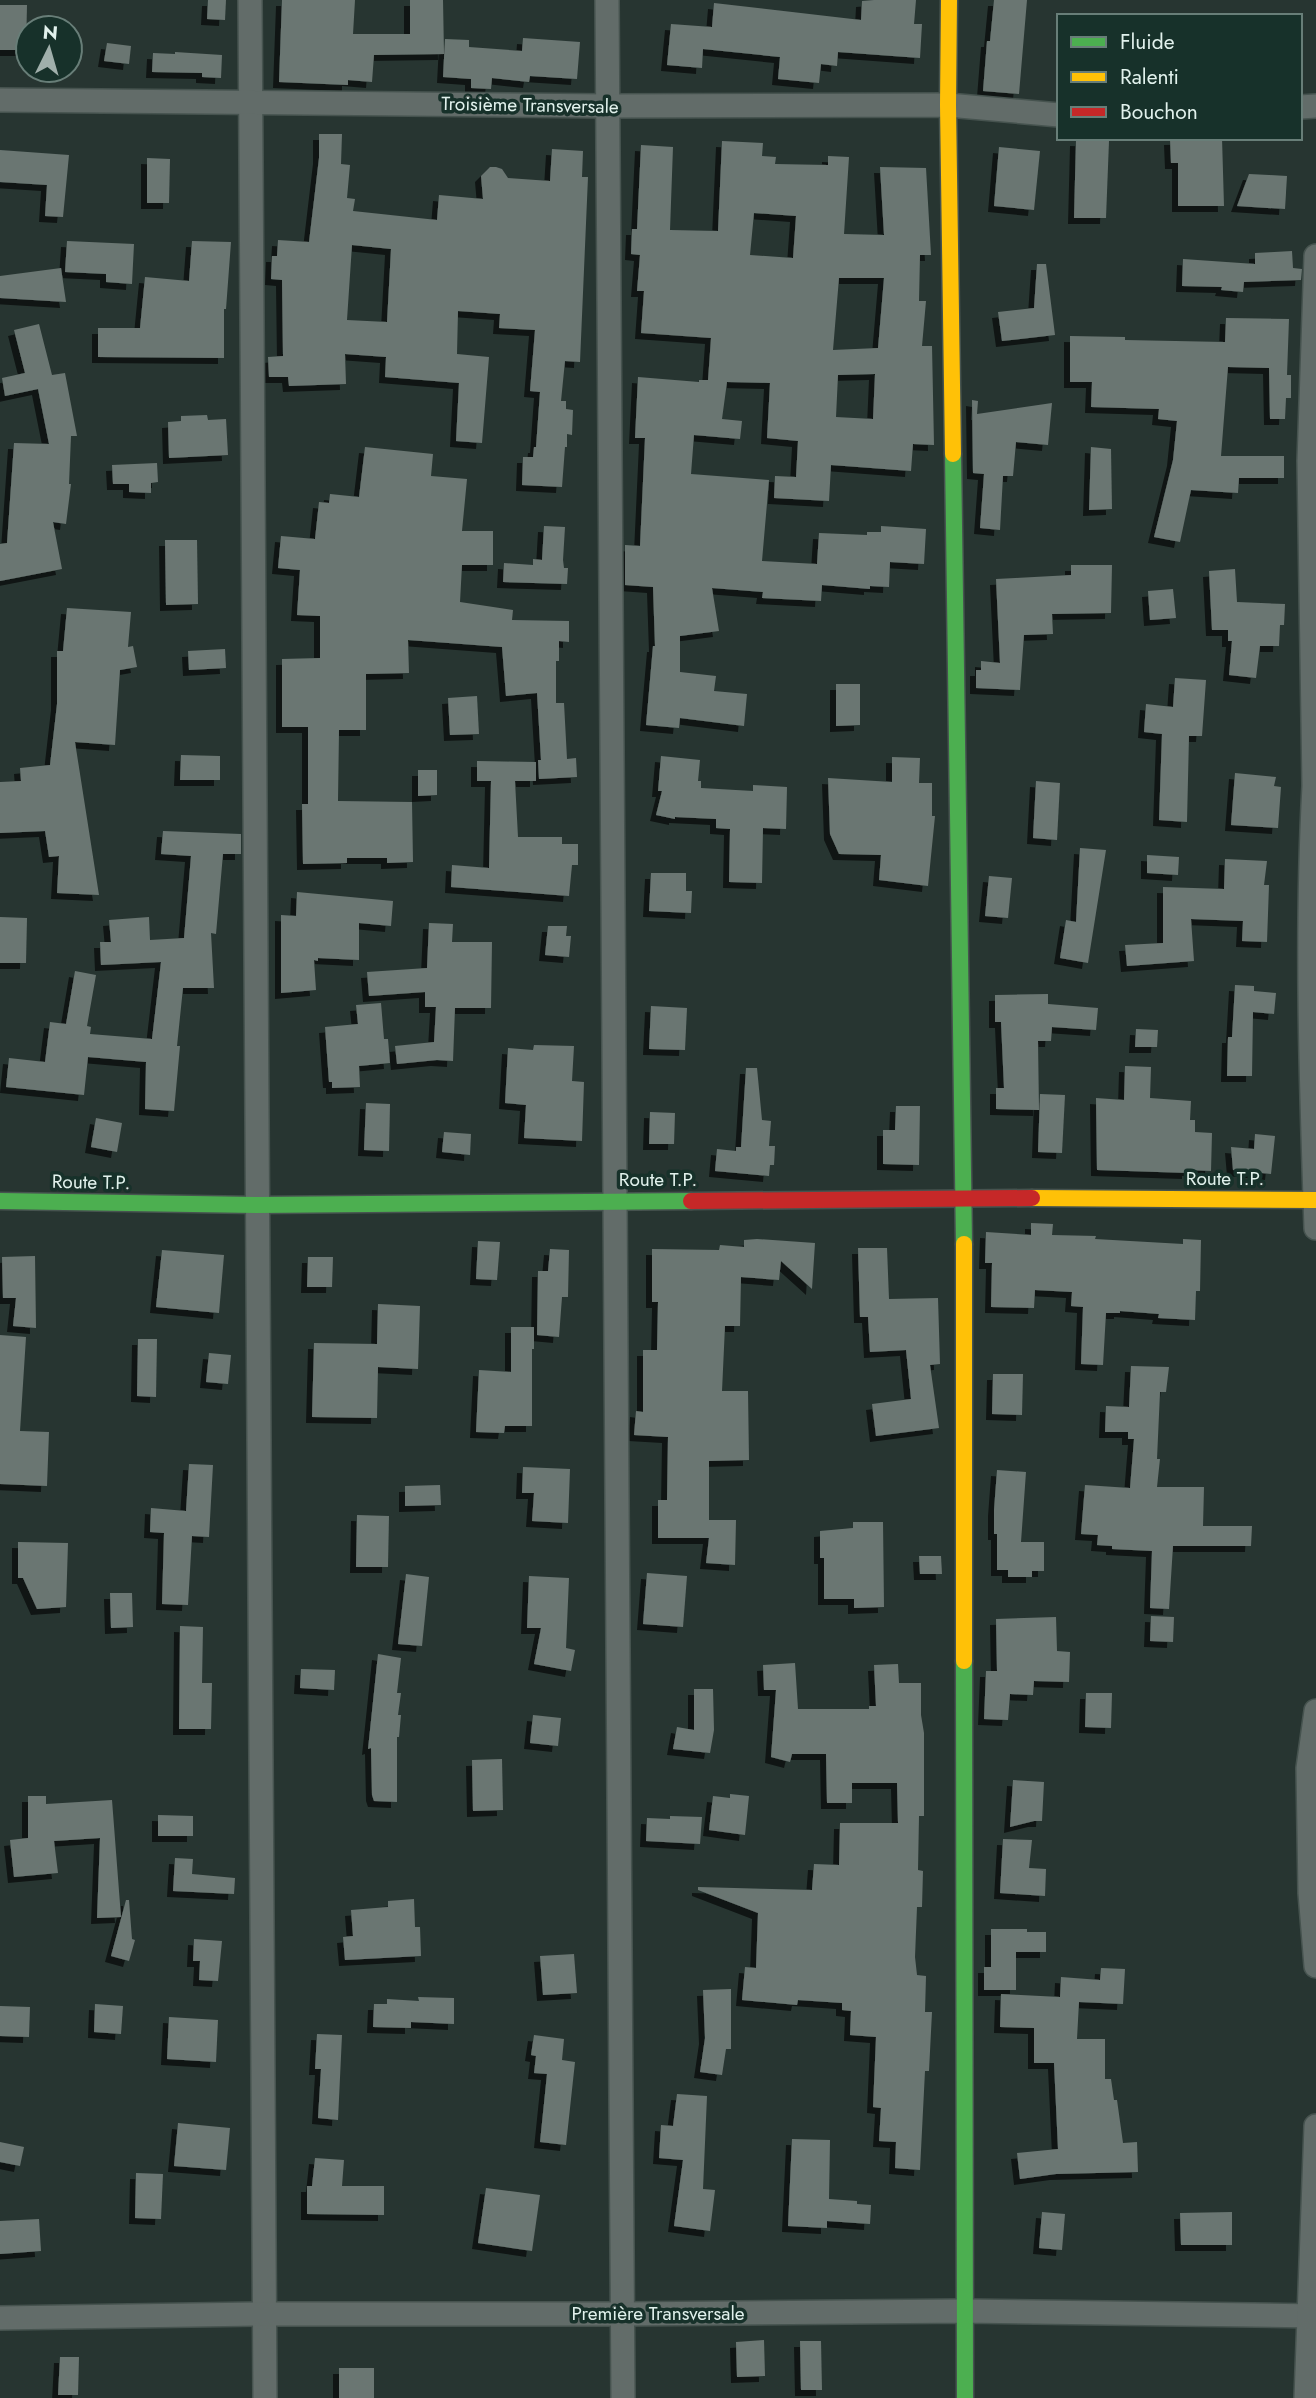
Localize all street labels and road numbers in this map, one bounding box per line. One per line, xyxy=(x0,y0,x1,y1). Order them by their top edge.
street label: Troisième Transversale xyxy=(441,90,619,120)
street label: Route T.P. xyxy=(1186,1165,1264,1192)
street label: Route T.P. xyxy=(619,1166,697,1193)
street label: Route T.P. xyxy=(52,1168,130,1196)
street label: Première Transversale xyxy=(571,2300,745,2327)

